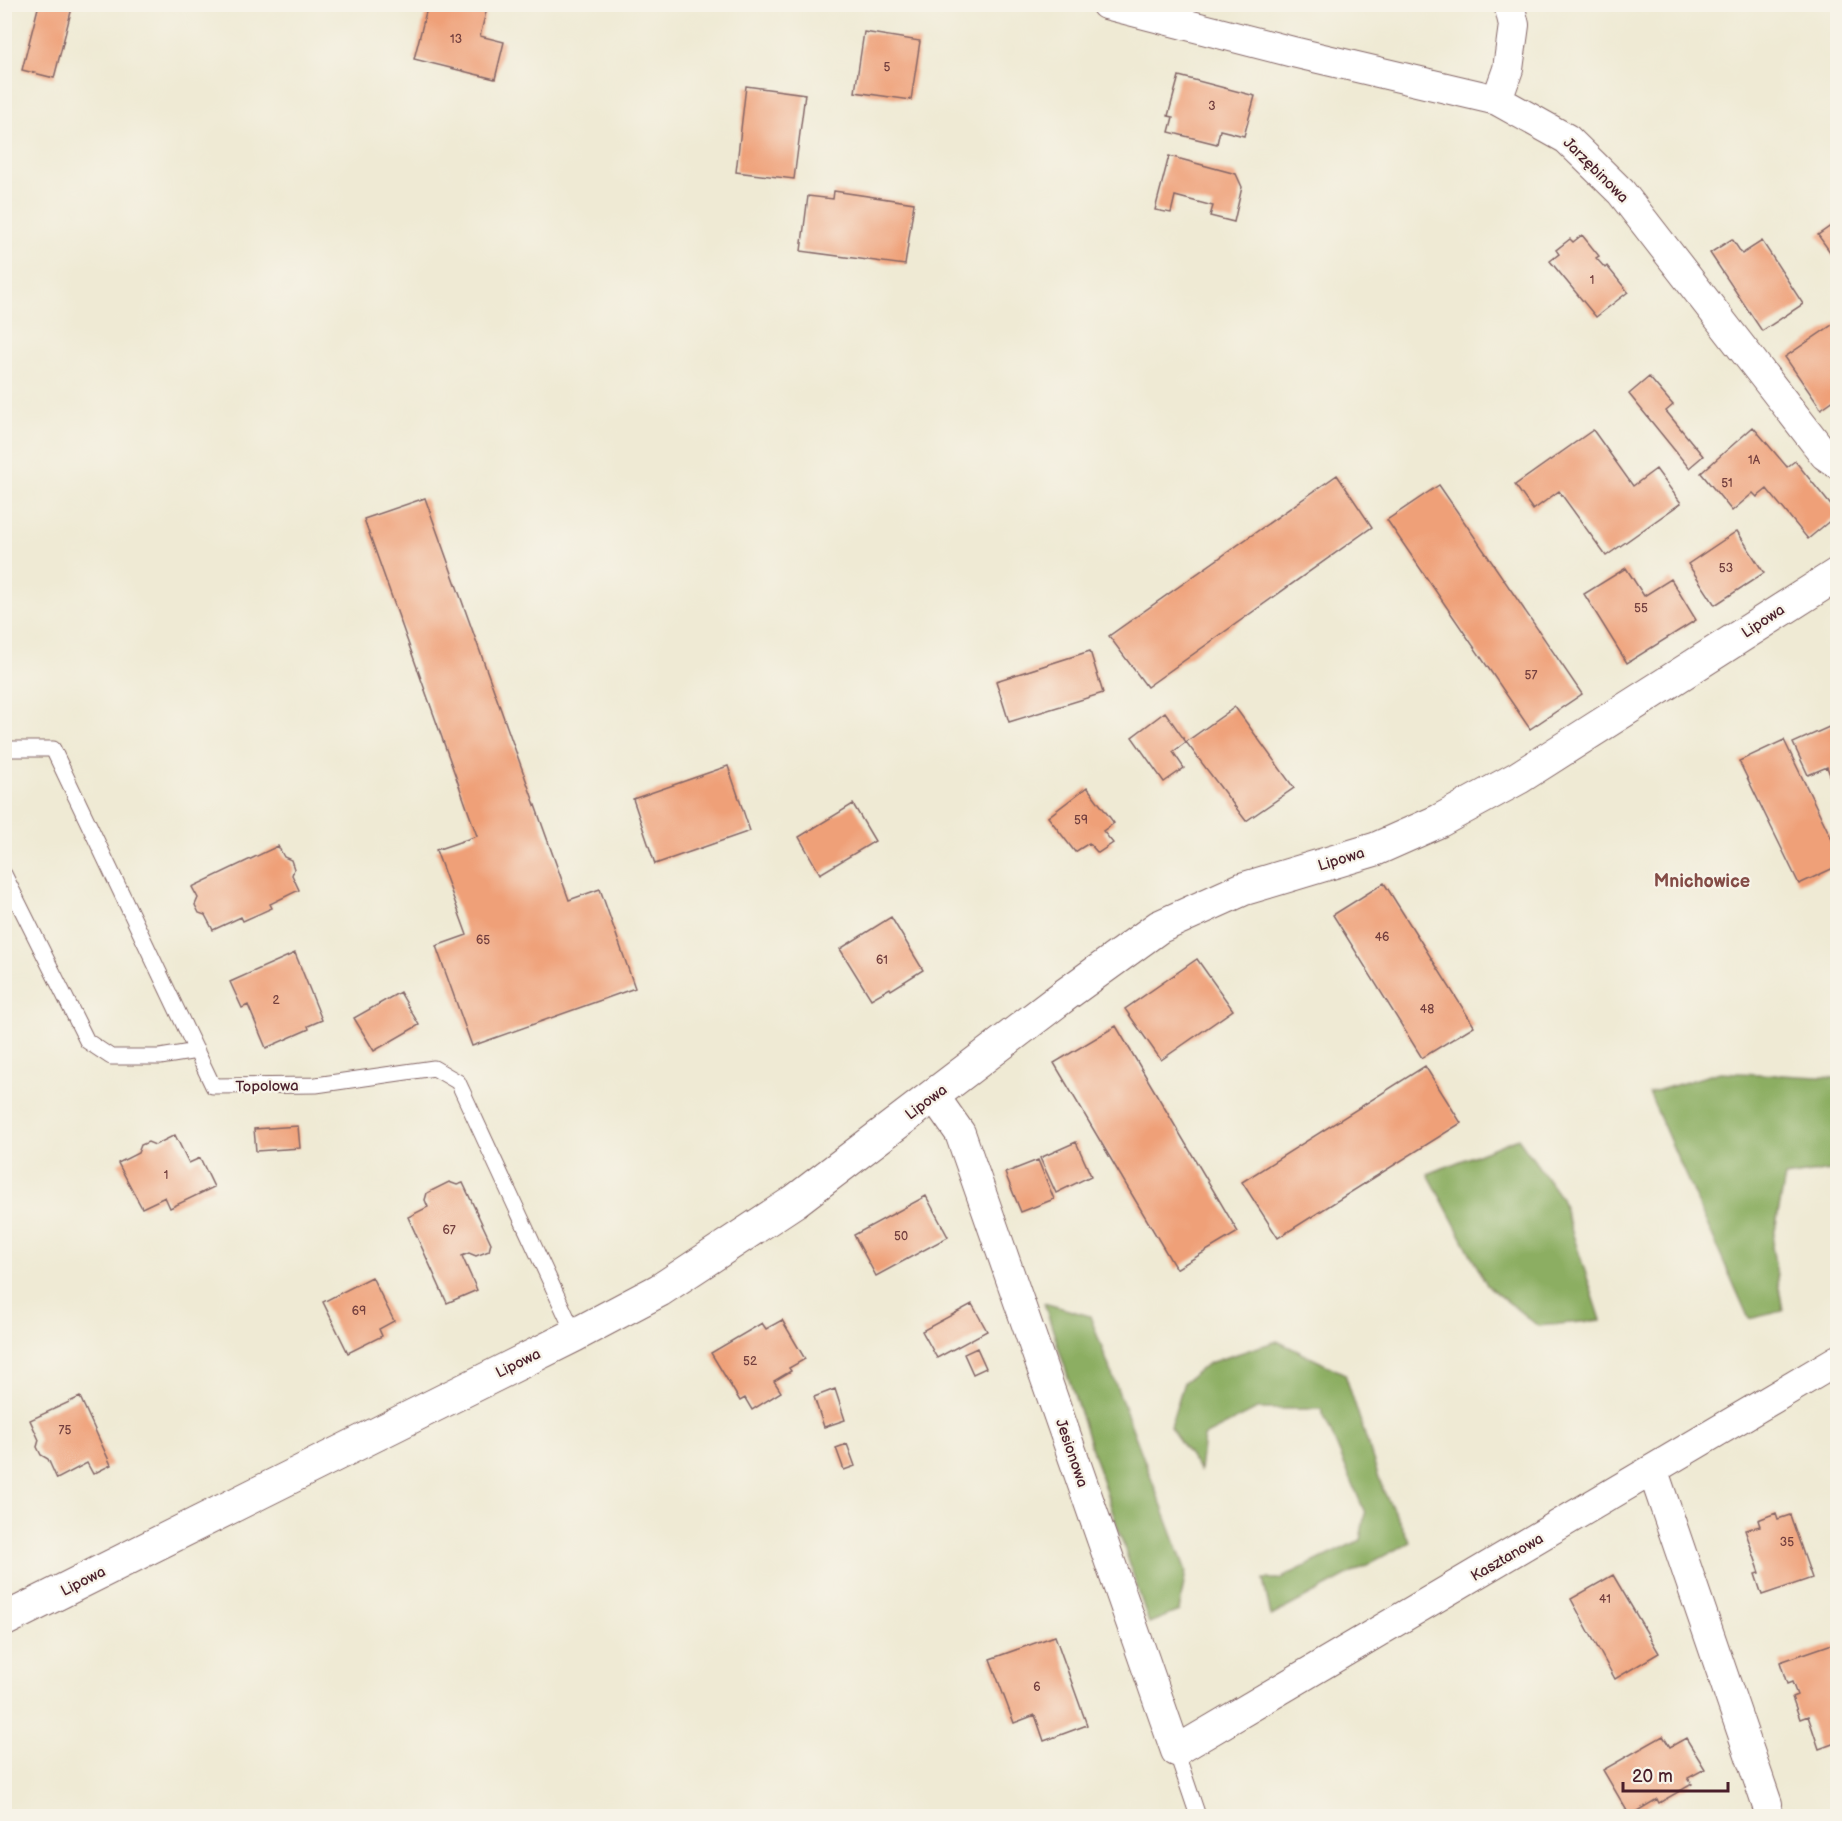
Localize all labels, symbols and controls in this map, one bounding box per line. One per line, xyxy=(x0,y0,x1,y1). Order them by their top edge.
house number: 13 xyxy=(450,32,462,47)
house number: 5 xyxy=(884,60,891,75)
house number: 3 xyxy=(1208,99,1216,114)
street label: Jarzębinowa xyxy=(1559,134,1632,207)
house number: 1 xyxy=(1590,273,1594,288)
house number: 1A xyxy=(1748,453,1761,468)
house number: 51 xyxy=(1721,476,1733,491)
house number: 53 xyxy=(1719,561,1733,576)
street label: Lipowa xyxy=(1738,600,1788,642)
house number: 55 xyxy=(1634,601,1648,616)
house number: 57 xyxy=(1525,668,1537,683)
house number: 59 xyxy=(1074,813,1088,828)
street label: Lipowa xyxy=(1316,843,1367,876)
district label: Mnichowice xyxy=(1654,871,1750,892)
house number: 46 xyxy=(1375,930,1389,945)
house number: 65 xyxy=(476,933,490,948)
house number: 61 xyxy=(876,953,888,968)
house number: 2 xyxy=(272,993,280,1008)
house number: 48 xyxy=(1420,1002,1434,1017)
street label: Topolowa xyxy=(235,1076,299,1097)
street label: Lipowa xyxy=(902,1080,951,1124)
house number: 1 xyxy=(164,1168,168,1183)
house number: 67 xyxy=(442,1223,456,1238)
house number: 50 xyxy=(894,1229,908,1244)
house number: 69 xyxy=(352,1304,366,1319)
street label: Lipowa xyxy=(493,1344,544,1382)
house number: 52 xyxy=(743,1354,757,1369)
street label: Jesionowa xyxy=(1051,1416,1092,1490)
house number: 75 xyxy=(59,1423,72,1438)
street label: Kasztanowa xyxy=(1468,1529,1547,1586)
house number: 35 xyxy=(1780,1535,1794,1550)
street label: Lipowa xyxy=(58,1562,109,1601)
house number: 41 xyxy=(1599,1592,1611,1607)
house number: 6 xyxy=(1033,1680,1041,1695)
scale bar xyxy=(1623,1755,1728,1793)
text: 20 m xyxy=(1632,1766,1673,1787)

